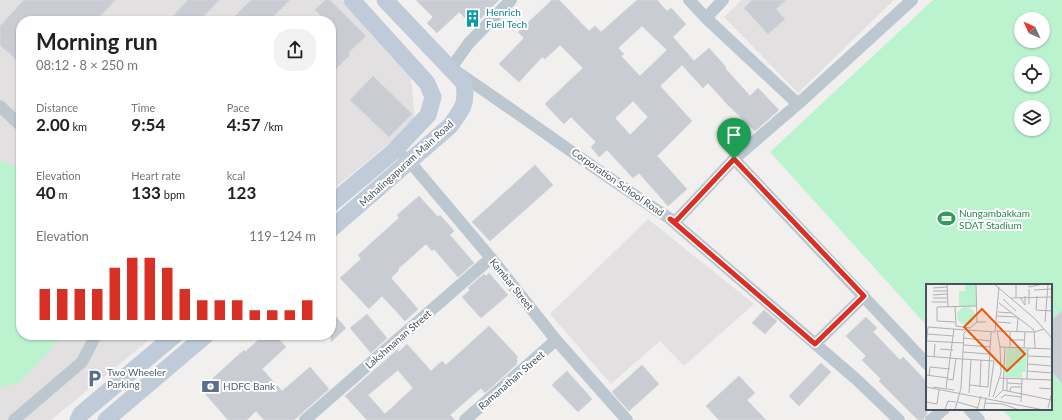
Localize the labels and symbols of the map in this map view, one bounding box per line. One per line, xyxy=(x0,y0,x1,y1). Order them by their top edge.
place label: Henrich Fuel Tech xyxy=(486,6,527,30)
building icon: Henrich Fuel Tech xyxy=(463,8,483,28)
north arrow xyxy=(1014,12,1050,48)
street label: Mahalingapuram Main Road xyxy=(356,118,456,208)
pin xyxy=(717,118,751,159)
street label: Corporation School Road xyxy=(570,146,666,218)
place label: Nungambakkam SDAT Stadium xyxy=(959,207,1030,231)
sports icon: Nungambakkam SDAT Stadium xyxy=(936,209,956,229)
street label: Kambar Street xyxy=(488,256,537,312)
inset map xyxy=(926,284,1052,410)
street label: Lakshmanan Street xyxy=(363,307,434,371)
street label: Ramanathan Street xyxy=(476,348,547,412)
place label: Two Wheeler Parking xyxy=(107,366,166,390)
parking icon: Two Wheeler Parking xyxy=(84,368,104,388)
bank icon: HDFC Bank xyxy=(200,376,220,396)
place label: HDFC Bank xyxy=(223,380,276,392)

